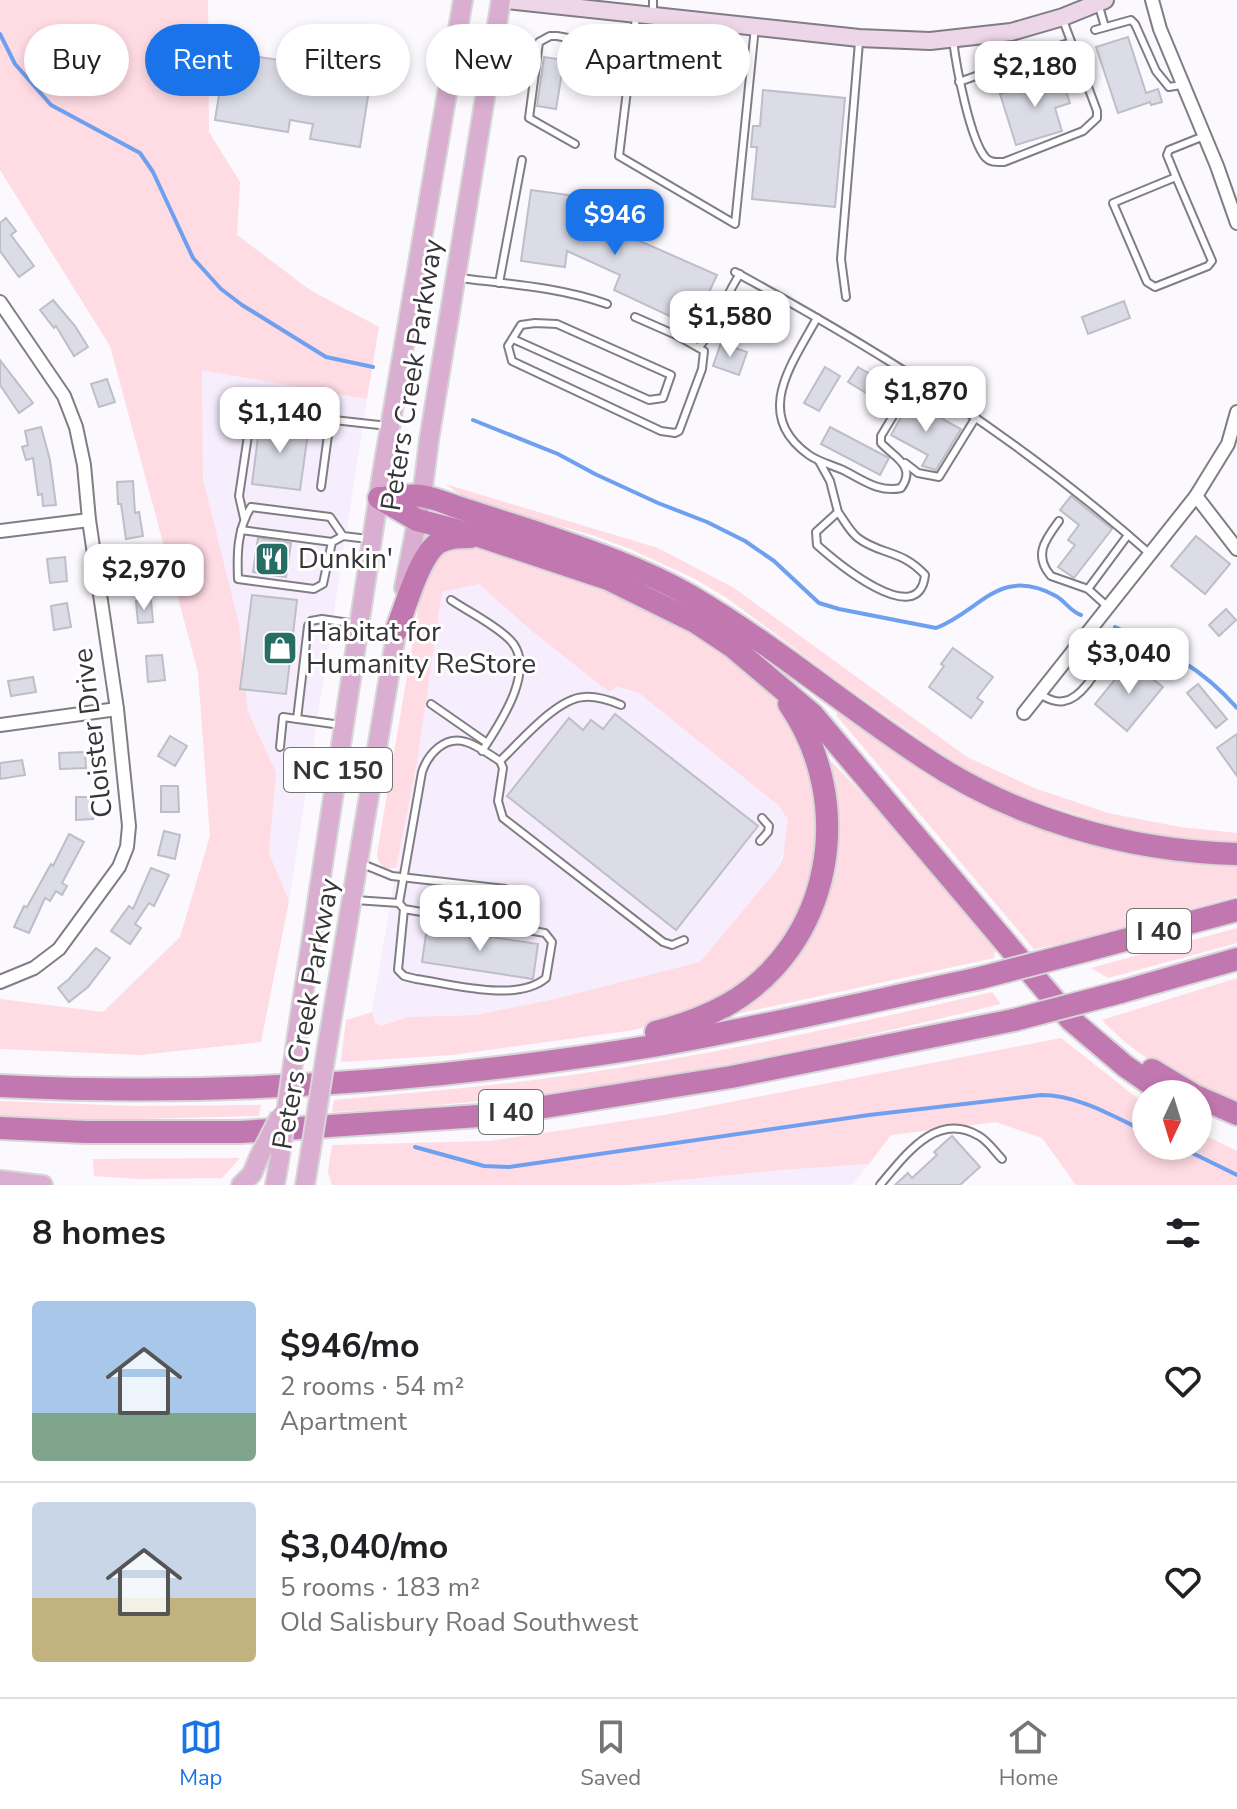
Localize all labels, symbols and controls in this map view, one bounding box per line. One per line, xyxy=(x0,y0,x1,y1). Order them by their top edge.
chip: Buy xyxy=(24,24,129,96)
chip: Rent xyxy=(145,24,260,96)
chip: Filters xyxy=(276,24,410,96)
chip: New xyxy=(426,24,541,96)
chip: Apartment xyxy=(557,24,750,96)
pin: $2,180 xyxy=(970,41,1100,109)
text: $2,180 xyxy=(993,49,1077,84)
pin: $946 xyxy=(568,189,662,257)
text: $946 xyxy=(584,197,646,232)
street label: Peters Creek Parkway xyxy=(372,236,452,514)
pin: $1,580 xyxy=(665,291,795,359)
text: $1,580 xyxy=(688,299,772,334)
pin: $1,870 xyxy=(861,366,991,434)
text: $1,870 xyxy=(884,374,968,409)
pin: $1,140 xyxy=(215,387,345,455)
text: $1,140 xyxy=(238,395,322,430)
restaurant icon: Dunkin' xyxy=(253,540,291,578)
place label: Dunkin' xyxy=(298,540,393,578)
pin: $2,970 xyxy=(79,544,209,612)
text: $2,970 xyxy=(102,552,186,587)
place label: Habitat for Humanity ReStore xyxy=(306,613,536,683)
pin: $3,040 xyxy=(1064,628,1194,696)
shop icon: Habitat for Humanity ReStore xyxy=(261,629,299,667)
text: $3,040 xyxy=(1087,636,1171,671)
street label: Cloister Drive xyxy=(64,646,122,820)
road number: NC 150 xyxy=(284,748,392,792)
street label: Peters Creek Parkway xyxy=(263,875,349,1153)
pin: $1,100 xyxy=(415,885,545,953)
text: $1,100 xyxy=(438,893,522,928)
road number: I 40 xyxy=(1127,909,1191,953)
north arrow xyxy=(1132,1080,1212,1160)
map controls xyxy=(1132,1080,1212,1160)
road number: I 40 xyxy=(479,1090,543,1134)
text: 8 homes xyxy=(32,1210,166,1256)
icon: filters xyxy=(1161,1211,1205,1255)
text: $946/mo xyxy=(280,1323,420,1369)
icon: home xyxy=(96,1333,192,1429)
icon: heart xyxy=(1161,1359,1205,1403)
text: 2 rooms · 54 m² xyxy=(280,1369,464,1404)
text: Apartment xyxy=(280,1404,407,1439)
text: $3,040/mo xyxy=(280,1524,448,1570)
icon: home xyxy=(96,1534,192,1630)
icon: heart xyxy=(1161,1560,1205,1604)
text: 5 rooms · 183 m² xyxy=(280,1570,480,1605)
text: Old Salisbury Road Southwest xyxy=(280,1605,638,1640)
tab: Map xyxy=(179,1715,223,1793)
tab: Saved xyxy=(580,1715,641,1793)
tab: Home xyxy=(999,1715,1058,1793)

